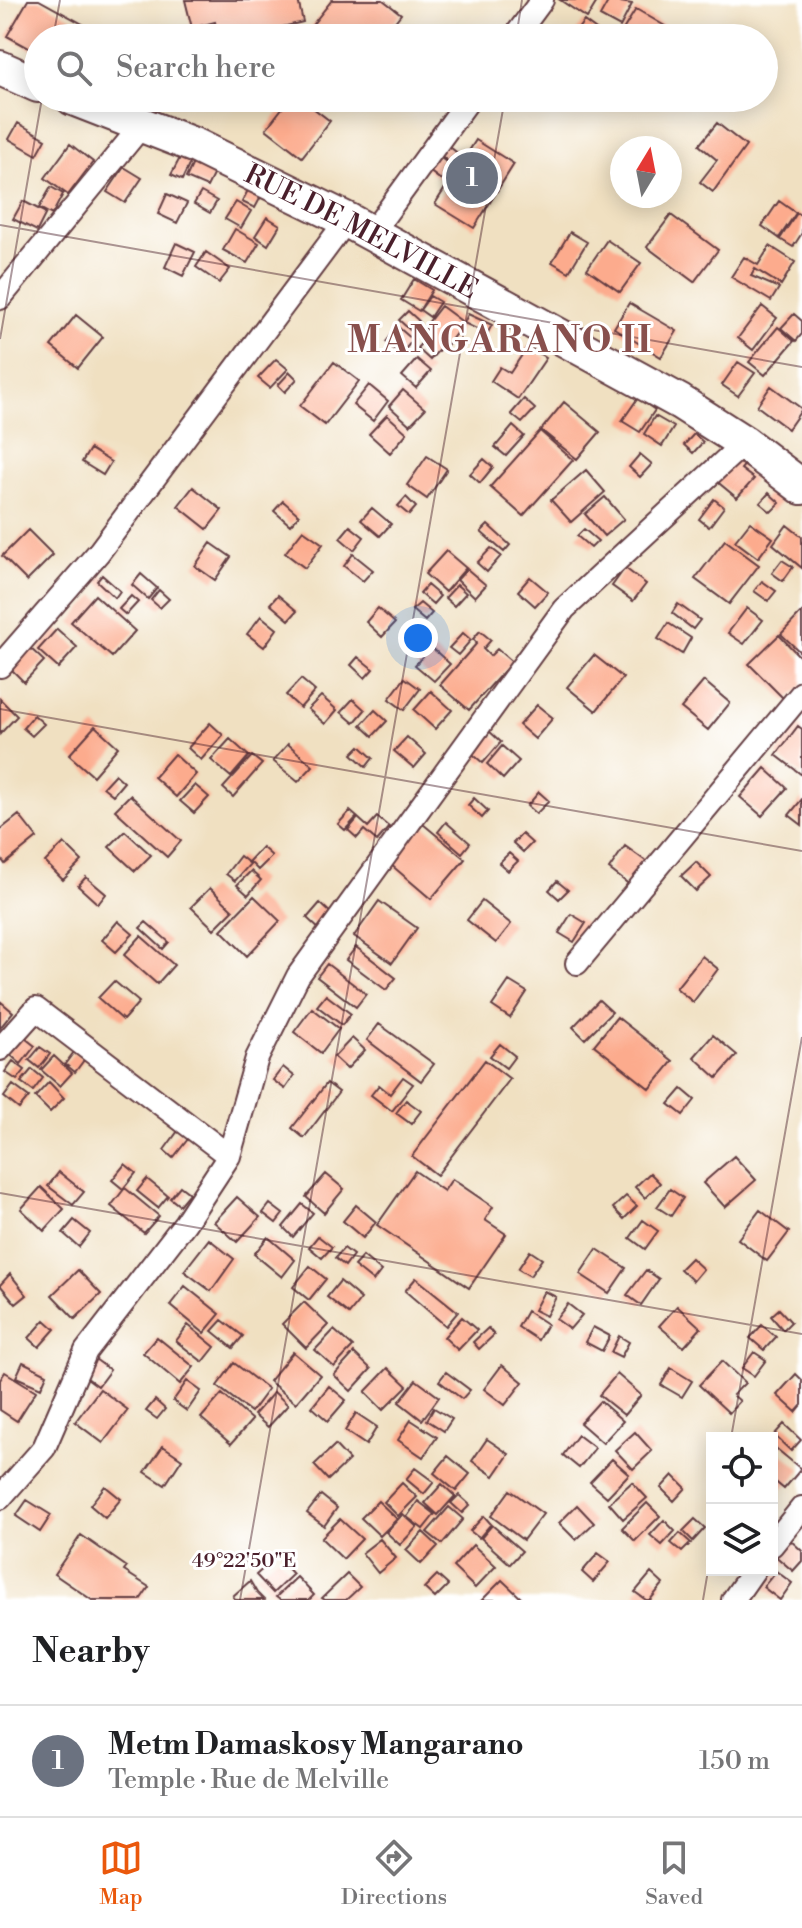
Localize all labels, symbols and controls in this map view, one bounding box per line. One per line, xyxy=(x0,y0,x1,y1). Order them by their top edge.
search box xyxy=(24,24,778,112)
icon: search xyxy=(52,46,96,90)
text: Search here xyxy=(116,49,276,87)
north arrow xyxy=(610,136,682,208)
pin: 1 xyxy=(446,148,498,208)
street label: RUE DE MELVILLE xyxy=(239,157,484,307)
district label: MANGARANO II xyxy=(347,319,653,364)
your location xyxy=(398,618,438,658)
map controls xyxy=(706,1432,778,1576)
button: locate xyxy=(706,1432,778,1504)
button: layers xyxy=(706,1504,778,1576)
text: 49°22'50"E xyxy=(192,1549,296,1574)
text: Nearby xyxy=(32,1631,150,1673)
text: Metm Damaskosy Mangarano xyxy=(108,1726,524,1764)
text: 1 xyxy=(52,1745,64,1777)
text: 150 m xyxy=(699,1745,770,1777)
text: Temple · Rue de Melville xyxy=(108,1764,389,1796)
tab: Map xyxy=(99,1836,143,1911)
tab: Directions xyxy=(341,1836,447,1911)
tab: Saved xyxy=(645,1836,703,1911)

